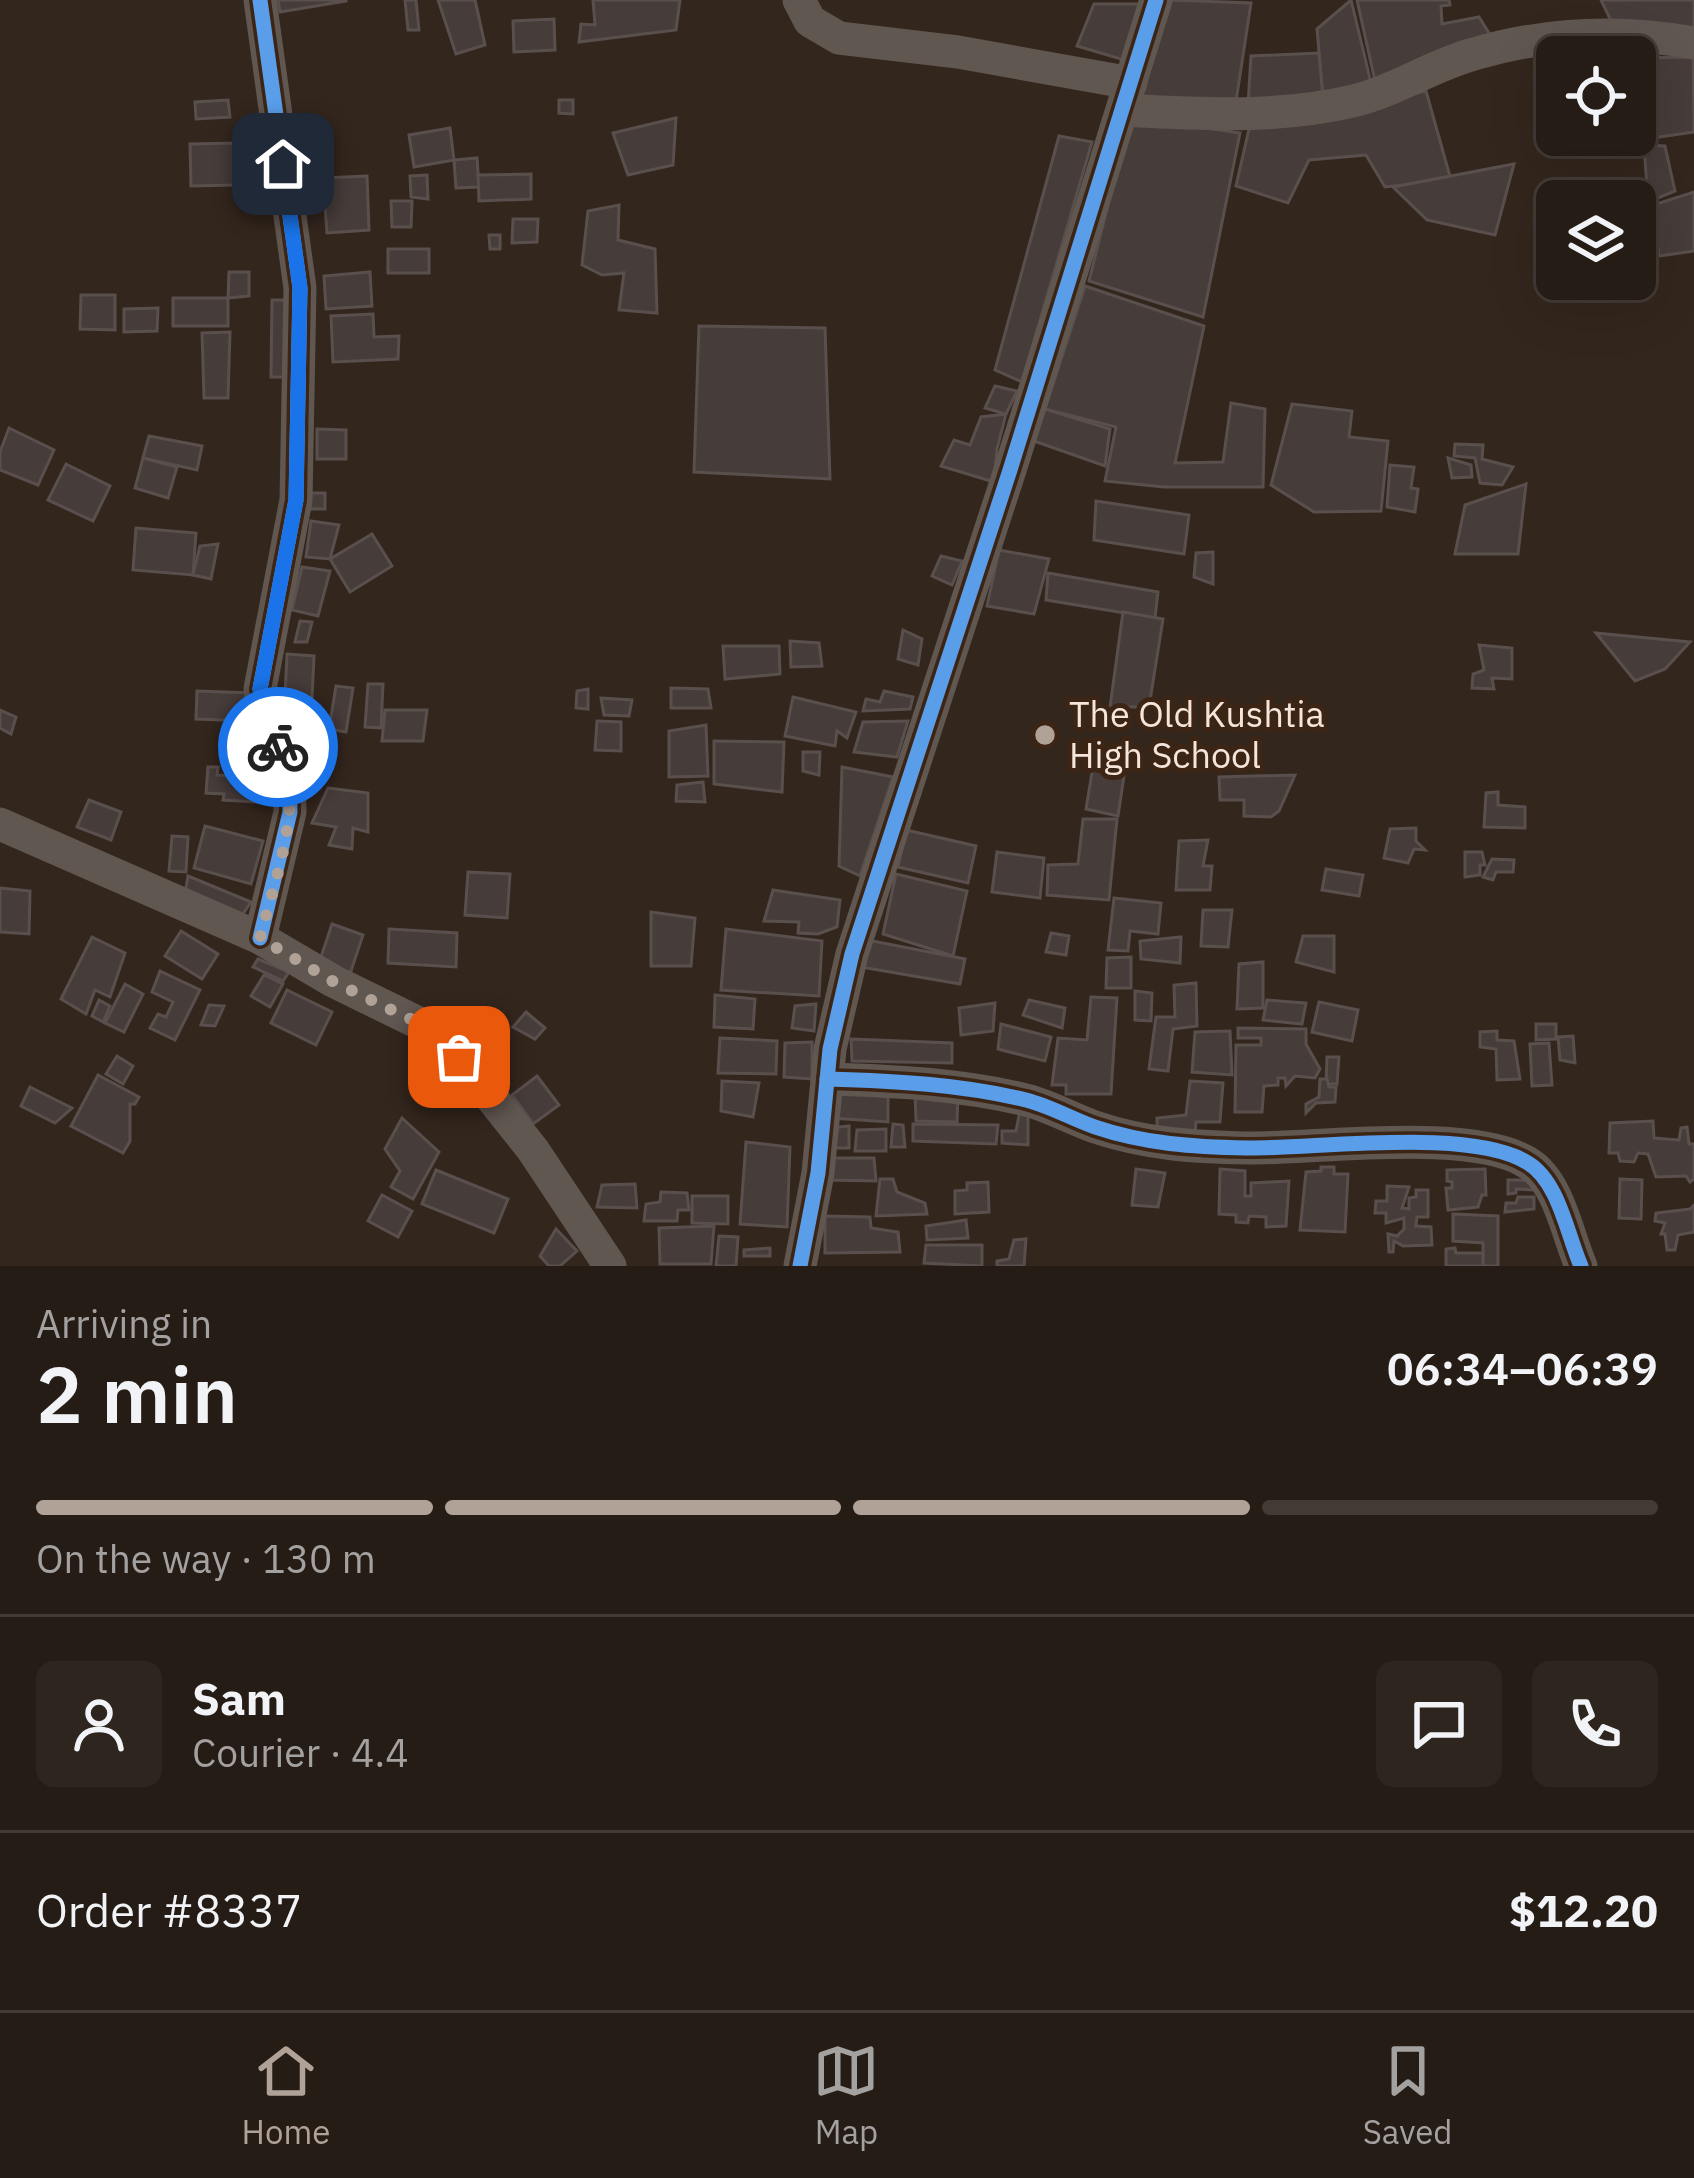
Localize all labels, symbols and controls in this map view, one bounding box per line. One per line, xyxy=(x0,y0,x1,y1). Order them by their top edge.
map controls xyxy=(1536,36,1656,300)
button: locate xyxy=(1536,36,1656,156)
pin xyxy=(232,113,334,215)
icon: home xyxy=(250,131,316,197)
button: layers xyxy=(1536,180,1656,300)
courier xyxy=(218,687,338,807)
place label: The Old Kushtia High School xyxy=(1069,690,1325,778)
icon: bike xyxy=(245,714,311,780)
marker: The Old Kushtia High School xyxy=(1032,722,1058,748)
pin xyxy=(408,1006,510,1108)
icon: bag xyxy=(426,1024,492,1090)
text: Arriving in xyxy=(36,1298,212,1349)
text: 06:34–06:39 xyxy=(1387,1339,1658,1397)
text: 2 min xyxy=(36,1343,238,1444)
text: On the way · 130 m xyxy=(36,1533,376,1584)
button: person xyxy=(36,1661,162,1787)
button: chat xyxy=(1376,1661,1502,1787)
button: phone xyxy=(1532,1661,1658,1787)
text: Sam xyxy=(192,1669,286,1727)
text: Courier · 4.4 xyxy=(192,1727,409,1778)
text: Order #8337 xyxy=(36,1881,302,1939)
text: $12.20 xyxy=(1509,1881,1658,1939)
tab: Home xyxy=(242,2038,330,2153)
tab: Map xyxy=(813,2038,879,2153)
tab: Saved xyxy=(1363,2038,1452,2153)

